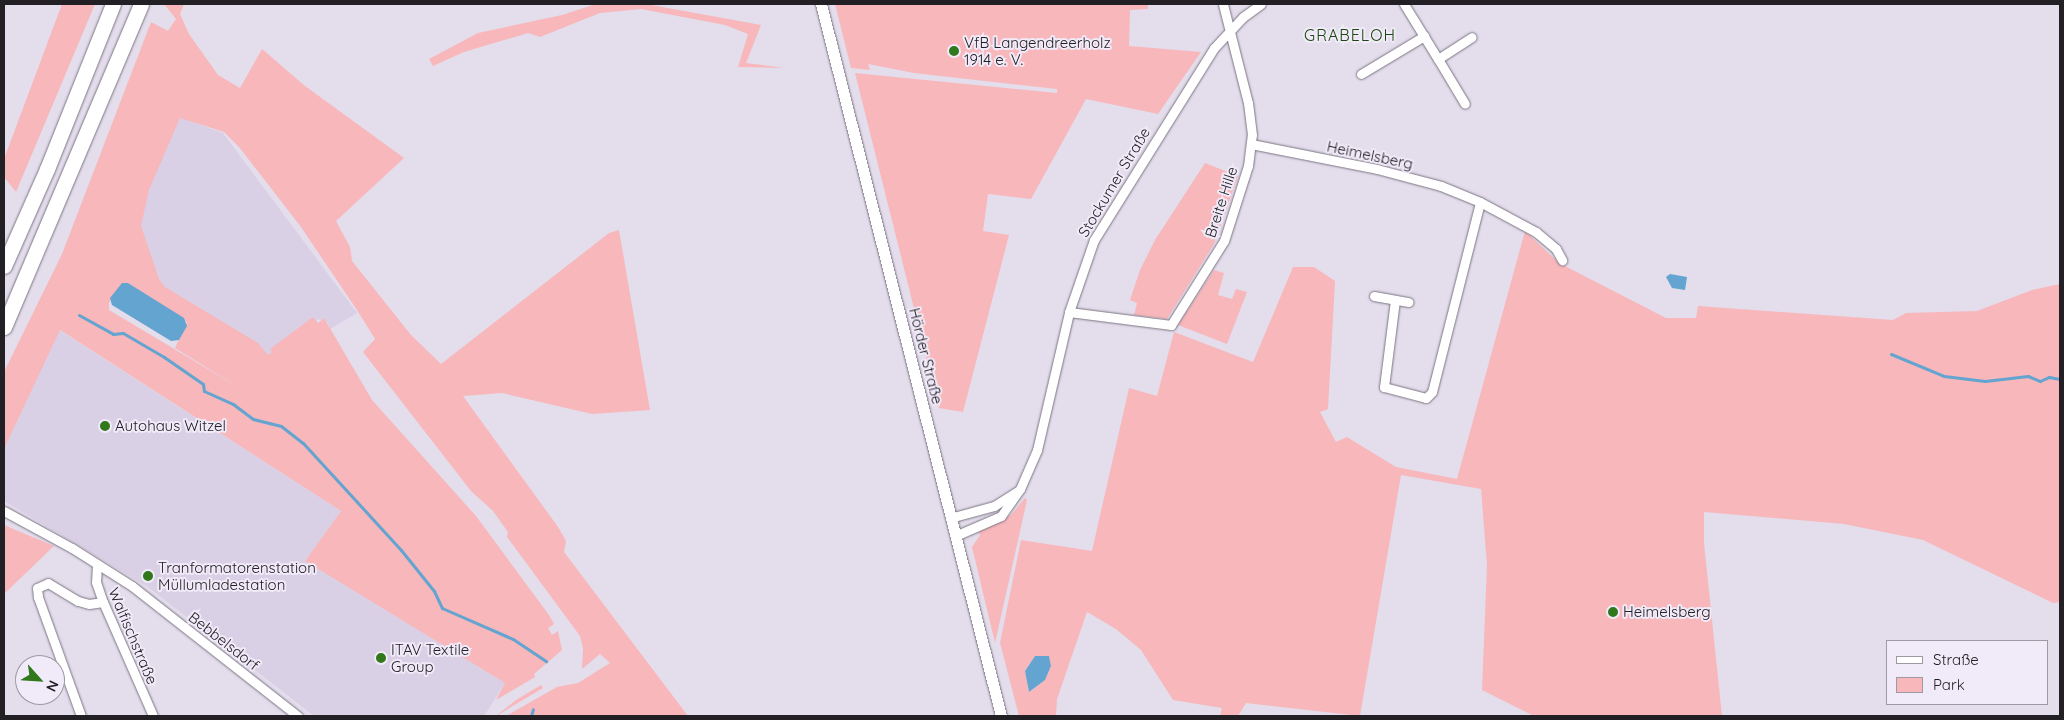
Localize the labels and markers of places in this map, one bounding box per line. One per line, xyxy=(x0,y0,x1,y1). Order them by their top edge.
place label: VfB Langendreerholz 1914 e. V. xyxy=(964,33,1111,68)
marker: VfB Langendreerholz 1914 e. V. xyxy=(948,45,960,57)
place label: Autohaus Witzel xyxy=(115,417,226,435)
marker: Autohaus Witzel xyxy=(99,420,111,432)
place label: Tranformatorenstation Müllumladestation xyxy=(158,558,316,593)
marker: Tranformatorenstation Müllumladestation xyxy=(142,570,154,582)
place label: Heimelsberg xyxy=(1623,603,1711,621)
marker: Heimelsberg xyxy=(1607,606,1619,618)
place label: ITAV Textile Group xyxy=(391,640,469,675)
marker: ITAV Textile Group xyxy=(375,652,387,664)

